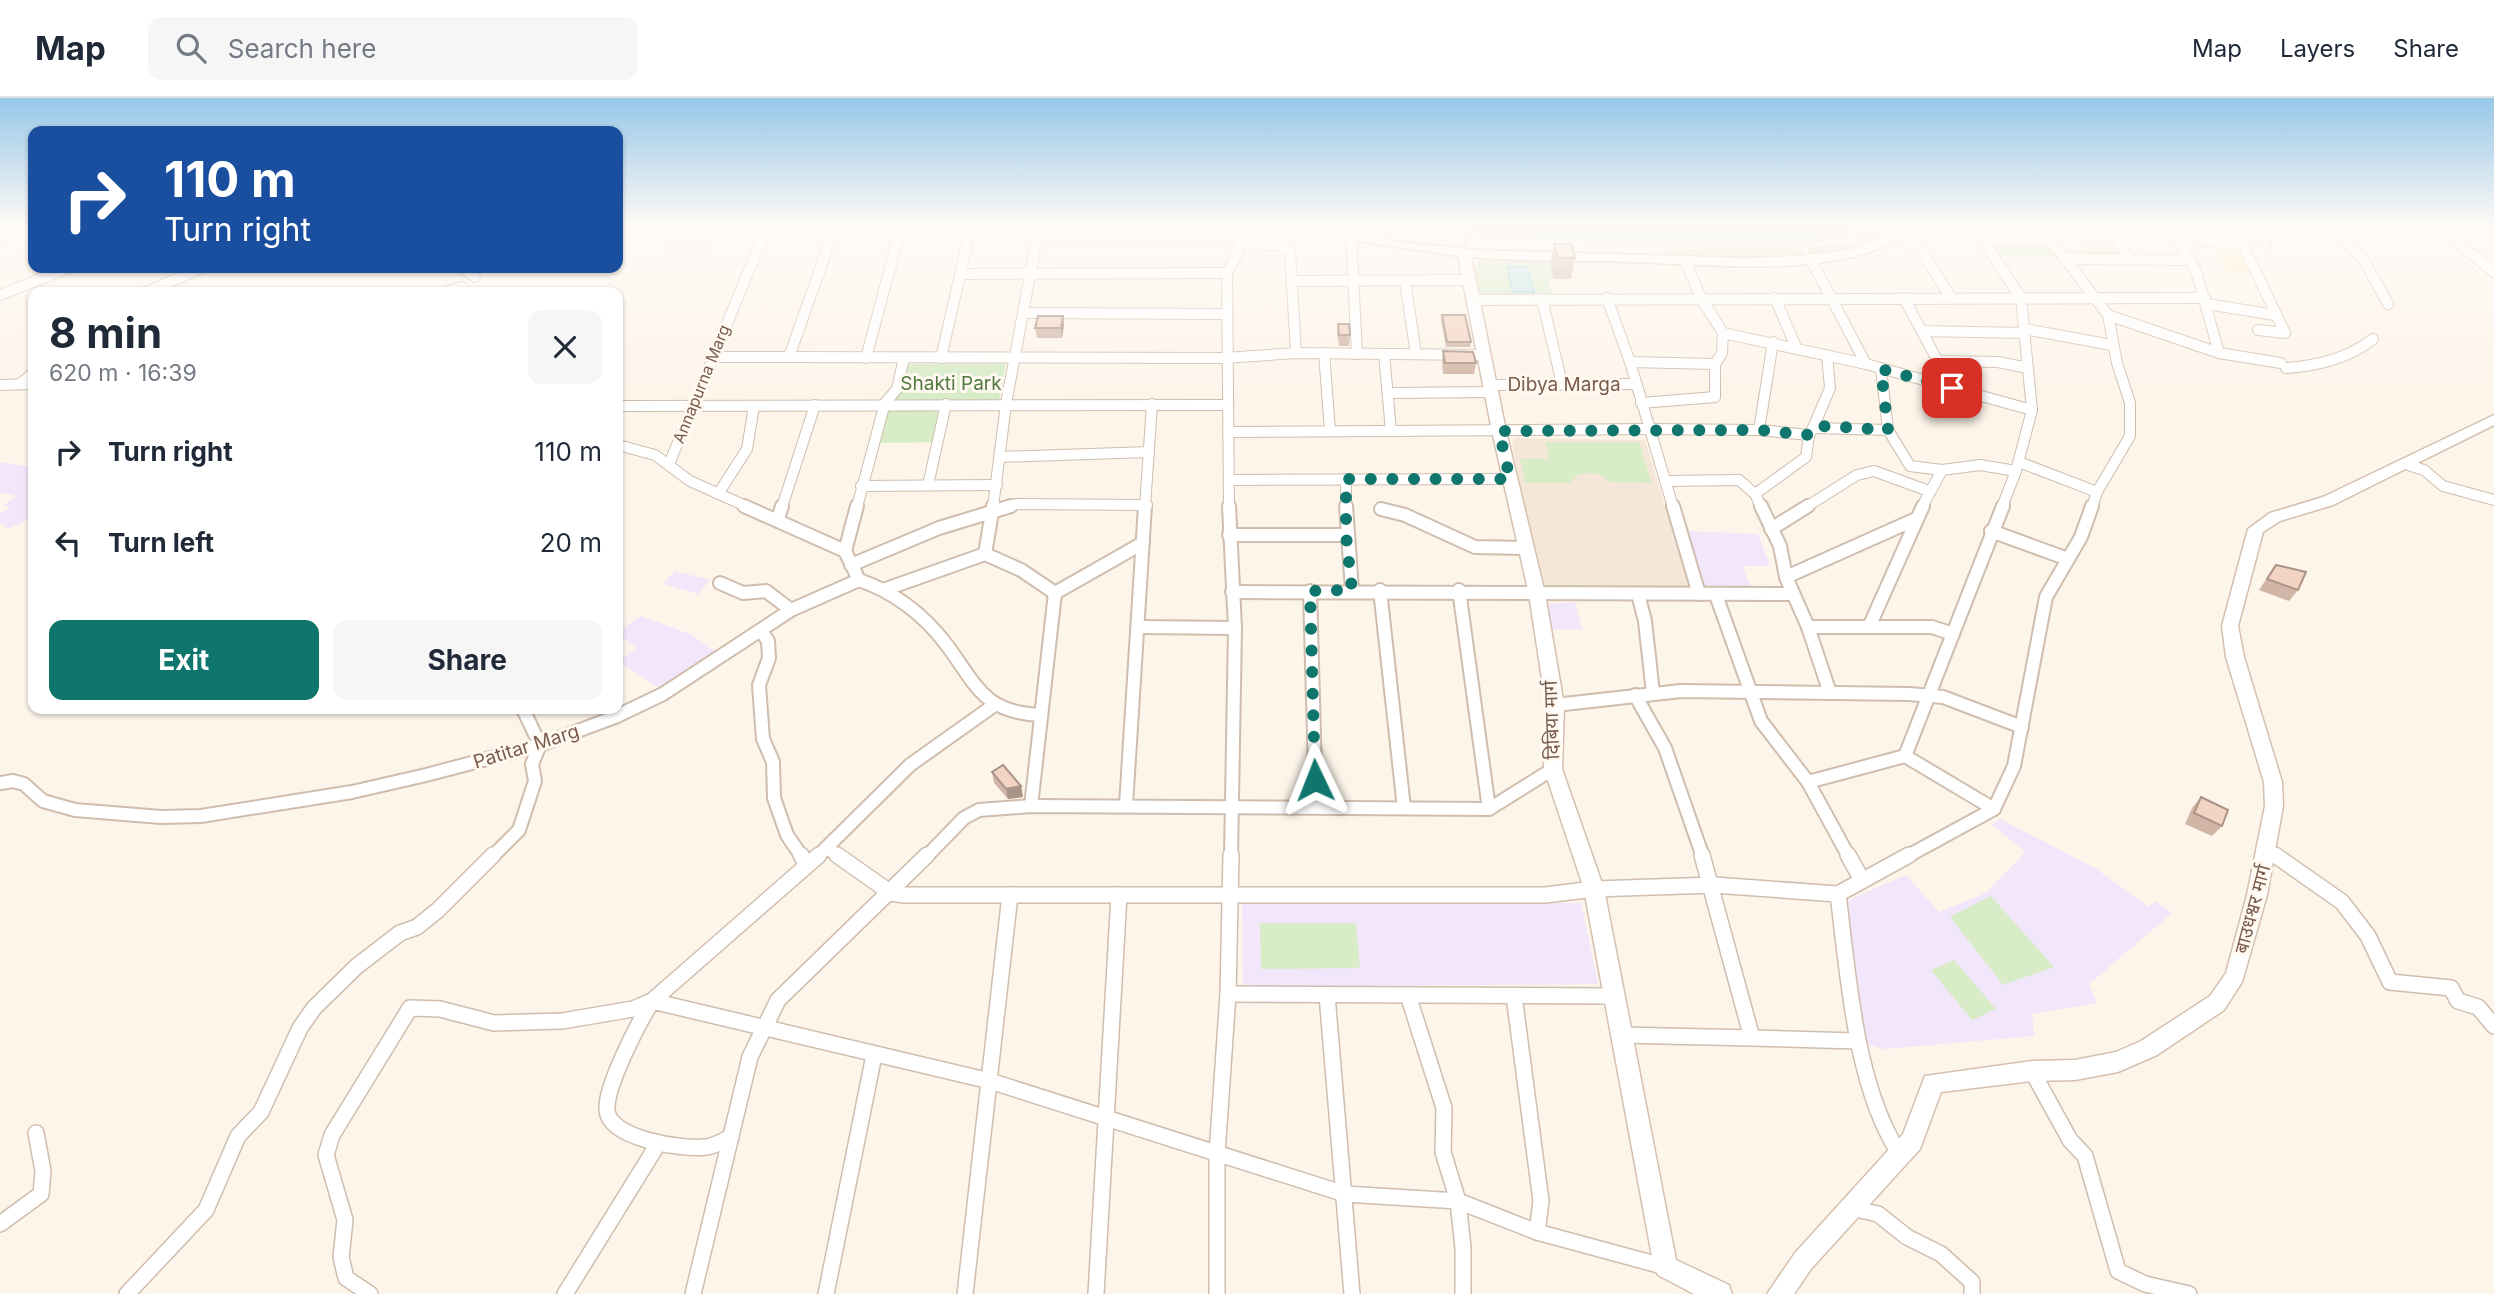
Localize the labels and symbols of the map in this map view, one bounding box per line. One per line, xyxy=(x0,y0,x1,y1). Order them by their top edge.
street label: Annapurna Marg xyxy=(668,322,734,446)
pin xyxy=(1922,358,1982,418)
park label: Shakti Park xyxy=(900,372,1002,395)
street label: Dibya Marga xyxy=(1507,373,1621,396)
street label: दिबिया मार्ग xyxy=(1539,679,1564,760)
street label: Patitar Marg xyxy=(470,719,582,773)
position arrow xyxy=(1278,743,1352,817)
street label: बाउधश्वर मार्ग xyxy=(2230,861,2276,956)

